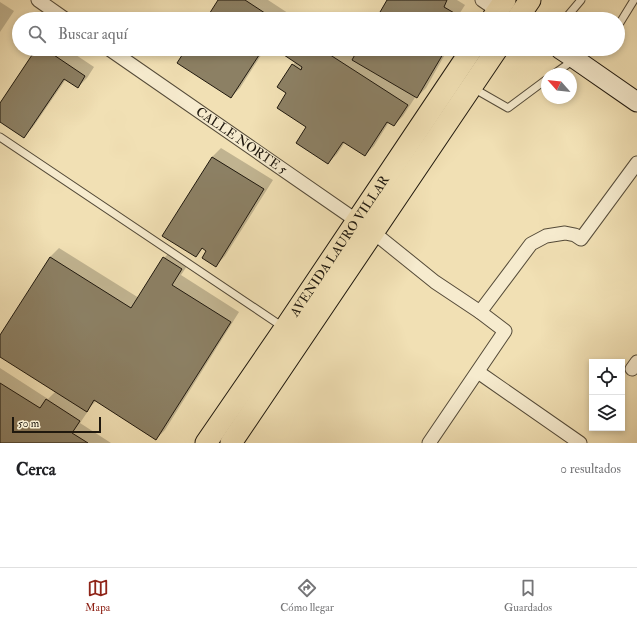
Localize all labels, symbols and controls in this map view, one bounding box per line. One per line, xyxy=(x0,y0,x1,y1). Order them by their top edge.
search box xyxy=(12,12,625,56)
icon: search xyxy=(26,23,48,45)
text: Buscar aquí xyxy=(58,25,127,44)
north arrow xyxy=(541,68,577,104)
street label: CALLE NORTE 5 xyxy=(193,104,290,178)
street label: AVENIDA LAURO VILLAR xyxy=(286,172,393,321)
map controls xyxy=(589,359,625,431)
button: locate xyxy=(589,359,625,395)
button: layers xyxy=(589,395,625,431)
scale bar xyxy=(12,415,101,434)
text: 50 m xyxy=(18,417,39,430)
text: Cerca xyxy=(16,459,56,480)
text: 0 resultados xyxy=(560,461,621,477)
tab: Mapa xyxy=(85,577,110,614)
tab: Cómo llegar xyxy=(280,577,334,614)
tab: Guardados xyxy=(504,577,552,614)

